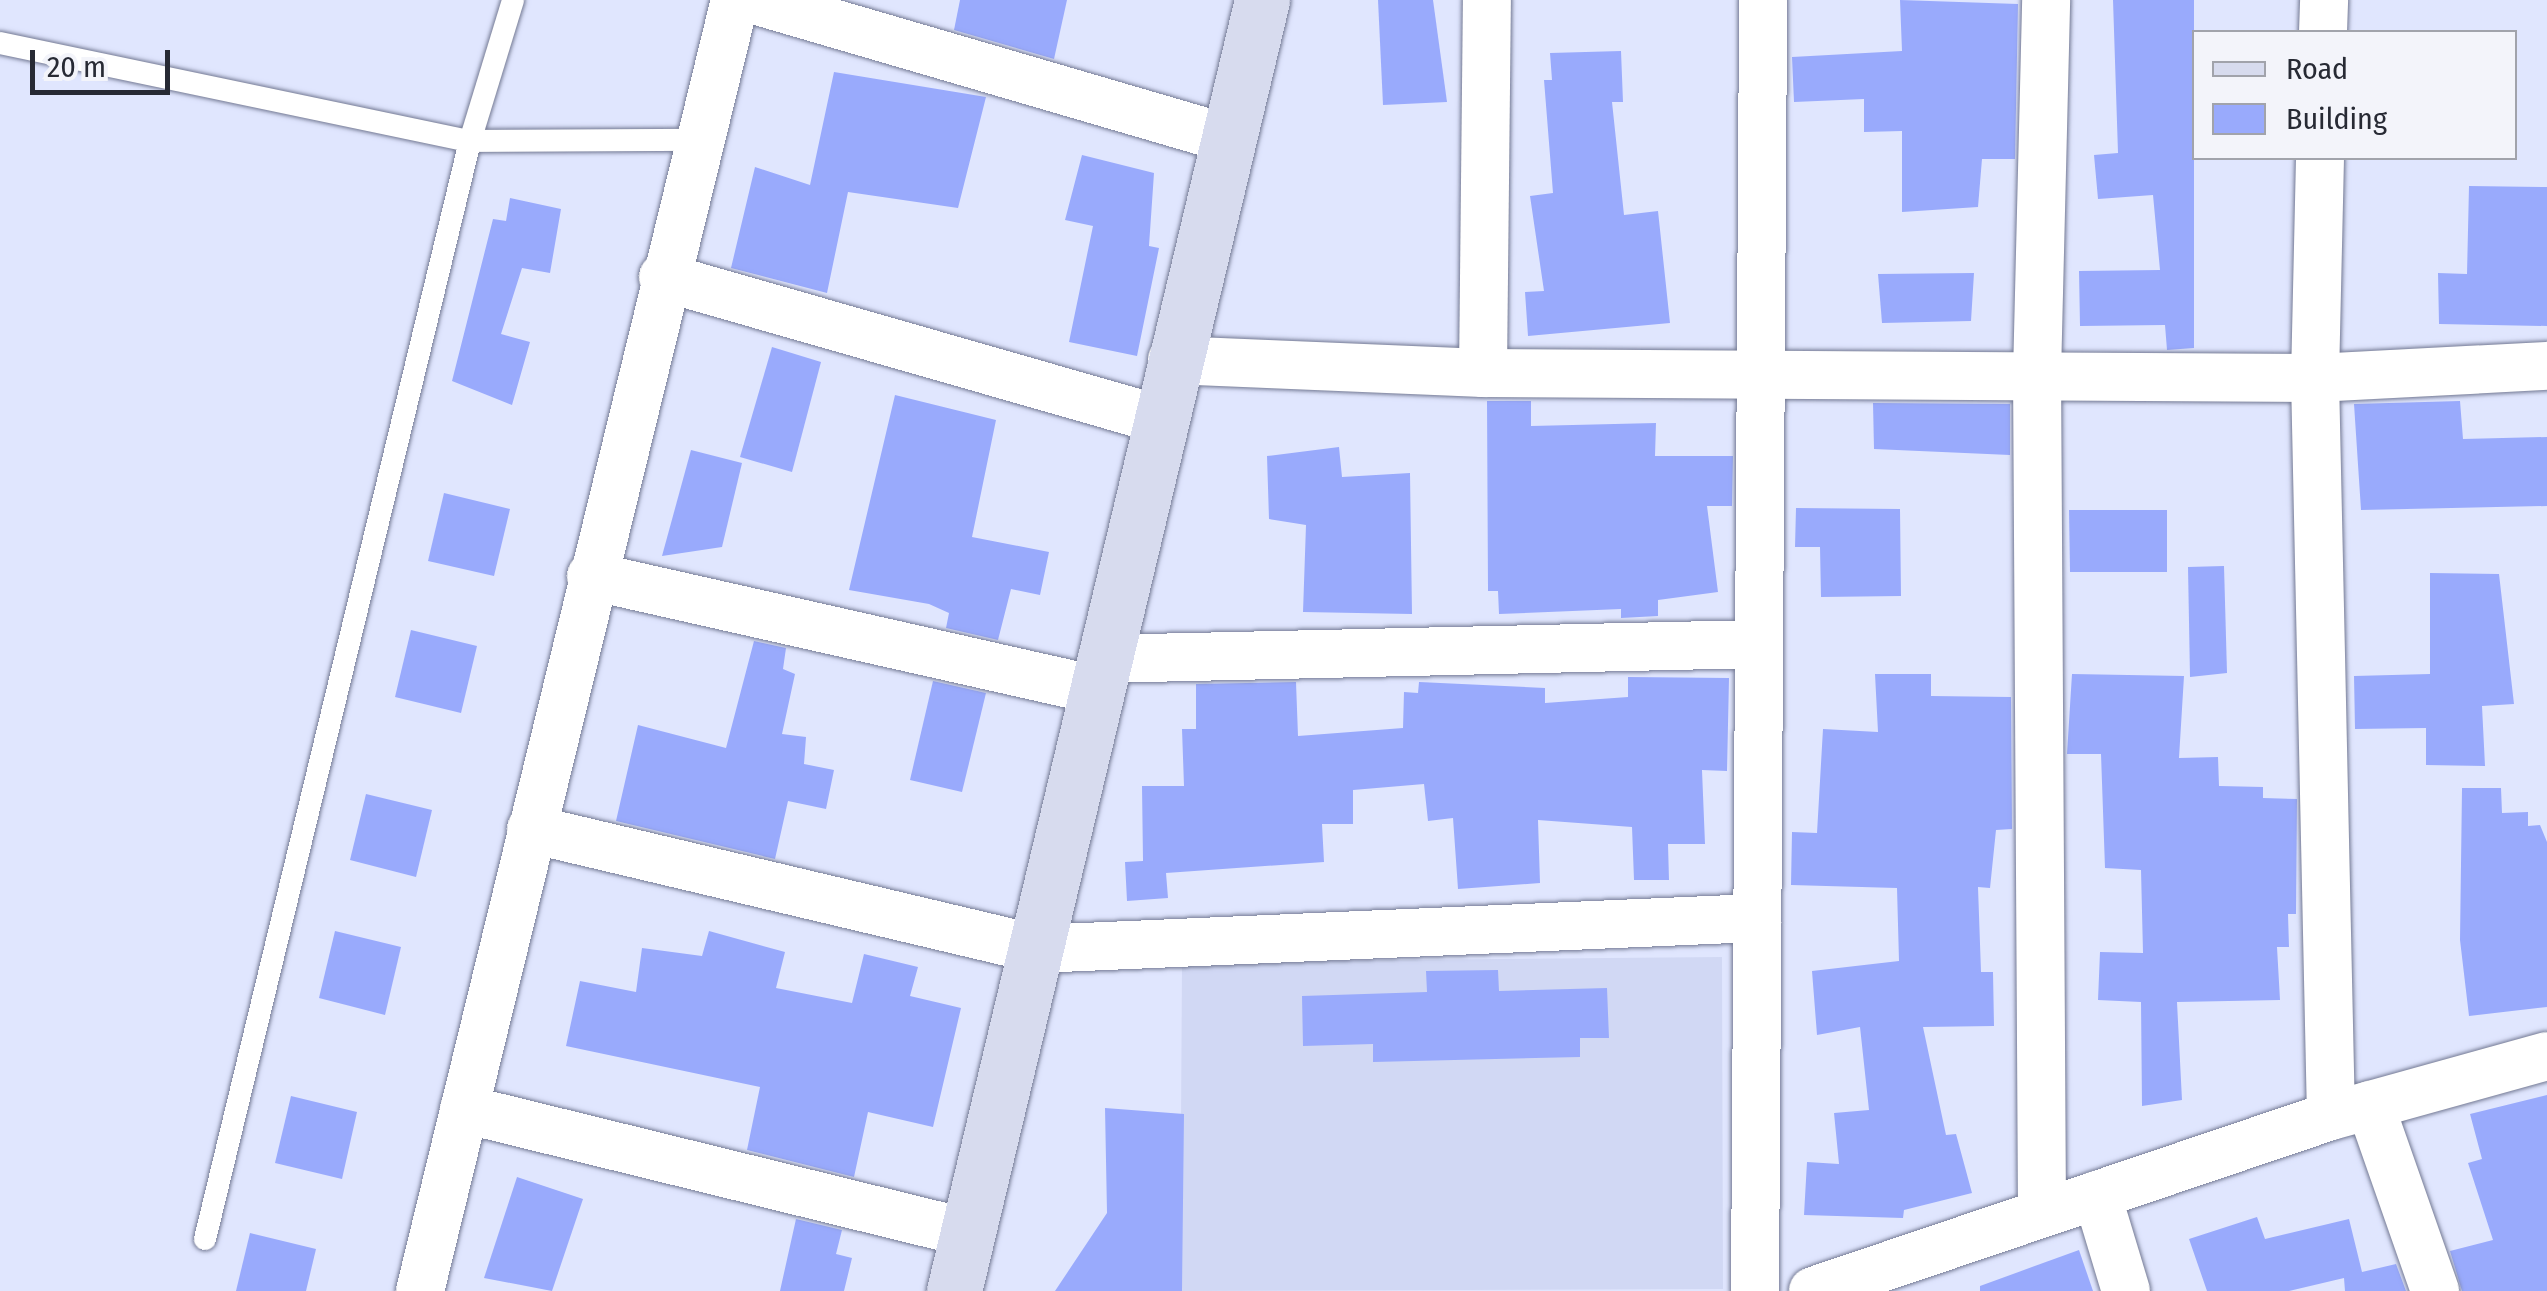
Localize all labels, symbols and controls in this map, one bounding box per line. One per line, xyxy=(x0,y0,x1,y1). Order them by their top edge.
scale bar xyxy=(35,30,175,92)
legend xyxy=(2192,30,2517,160)
text: 20 m xyxy=(47,49,106,85)
text: Road xyxy=(2286,51,2348,87)
text: Building xyxy=(2286,101,2387,137)

